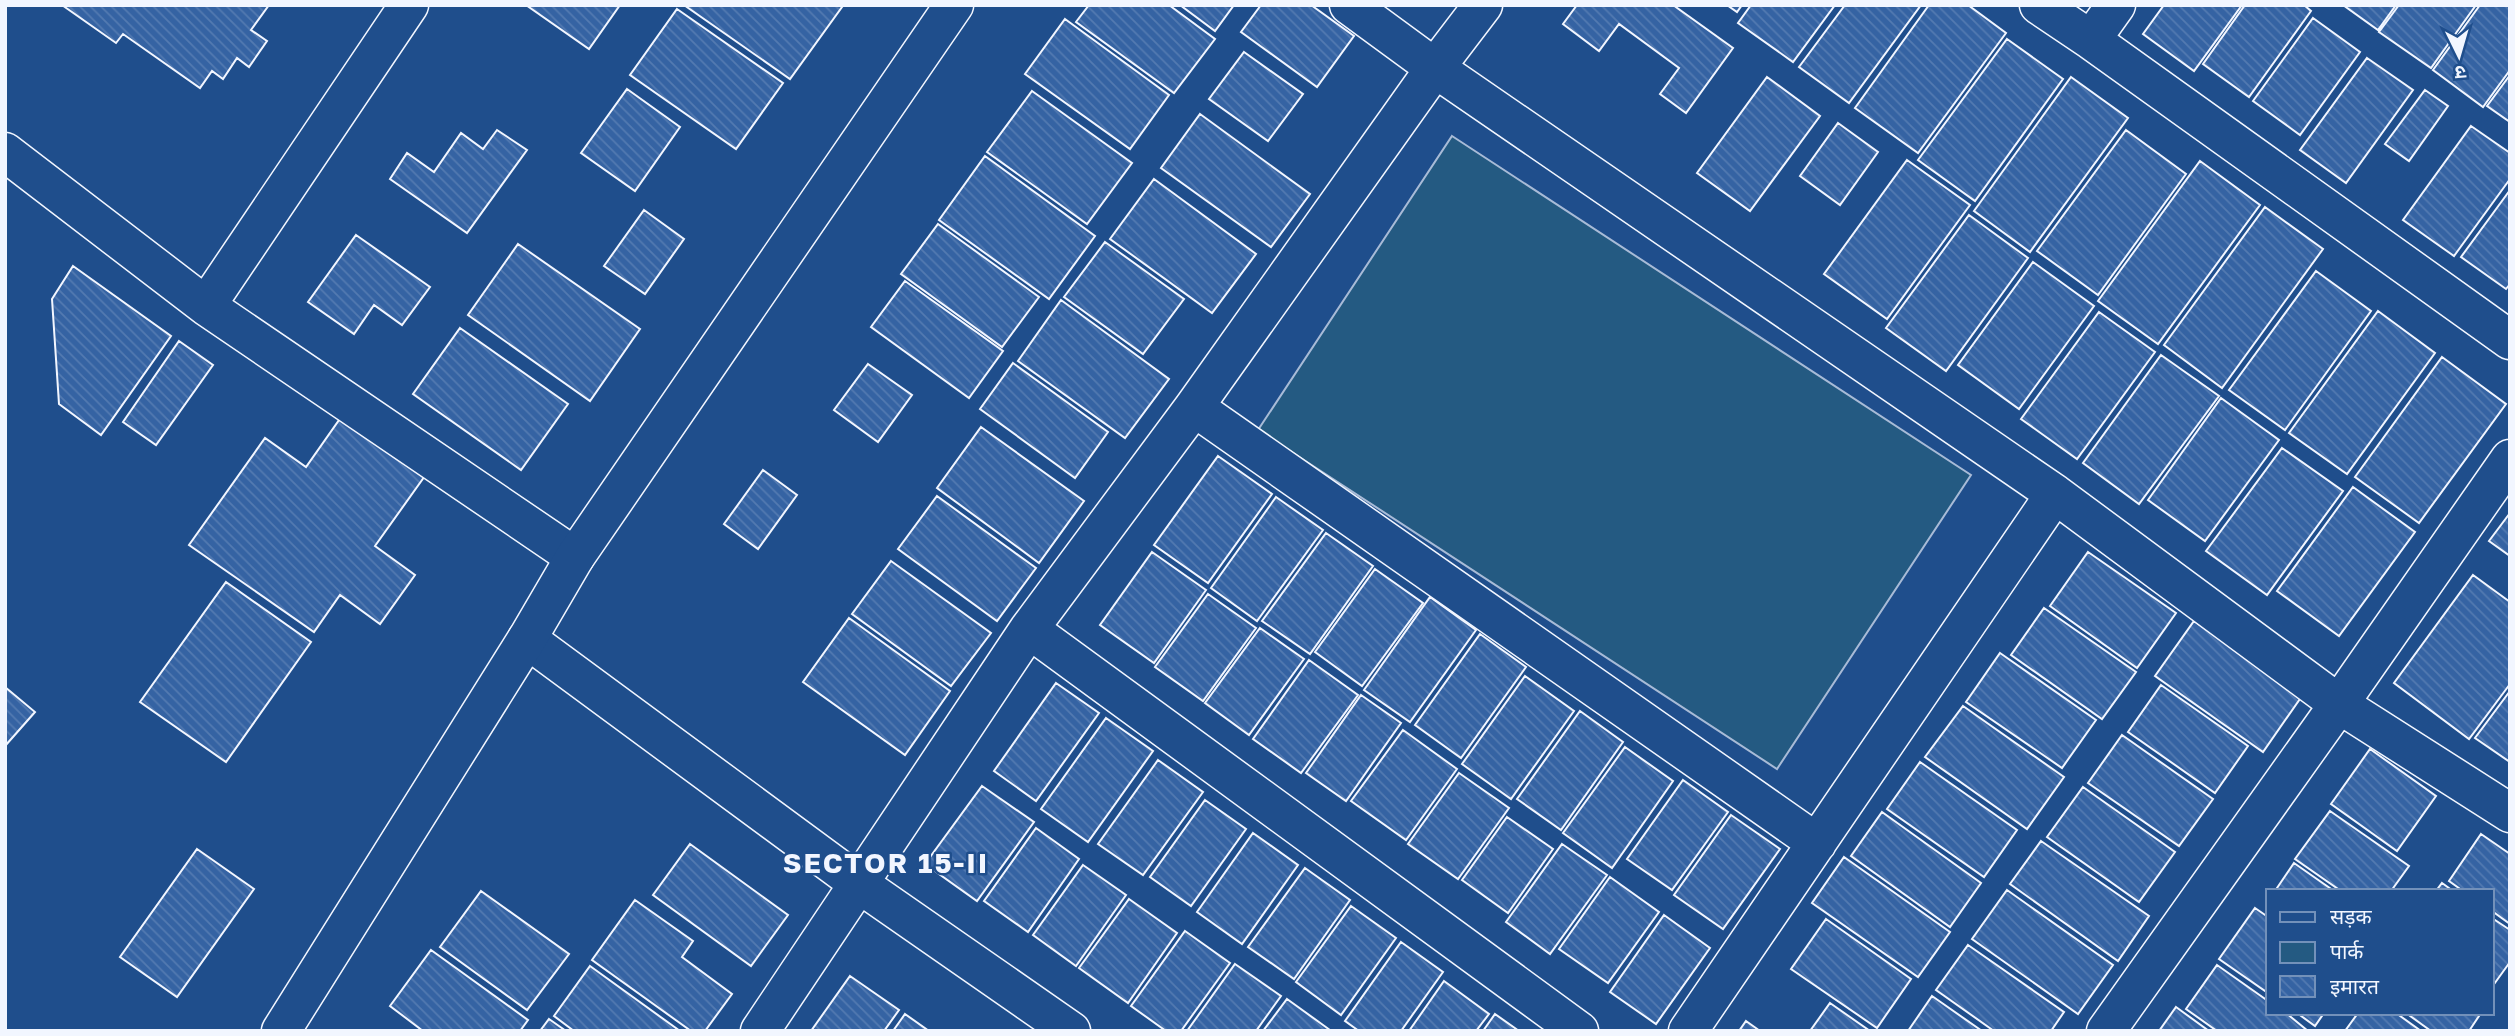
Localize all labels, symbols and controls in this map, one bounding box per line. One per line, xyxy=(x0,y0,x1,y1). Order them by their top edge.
north arrow xyxy=(2424,21,2494,91)
text: उ xyxy=(2453,61,2467,85)
district label: SECTOR 15-II xyxy=(783,846,989,879)
legend xyxy=(2266,889,2494,1015)
text: सड़क xyxy=(2330,903,2372,929)
text: पार्क xyxy=(2330,938,2364,964)
text: इमारत xyxy=(2330,973,2380,999)

